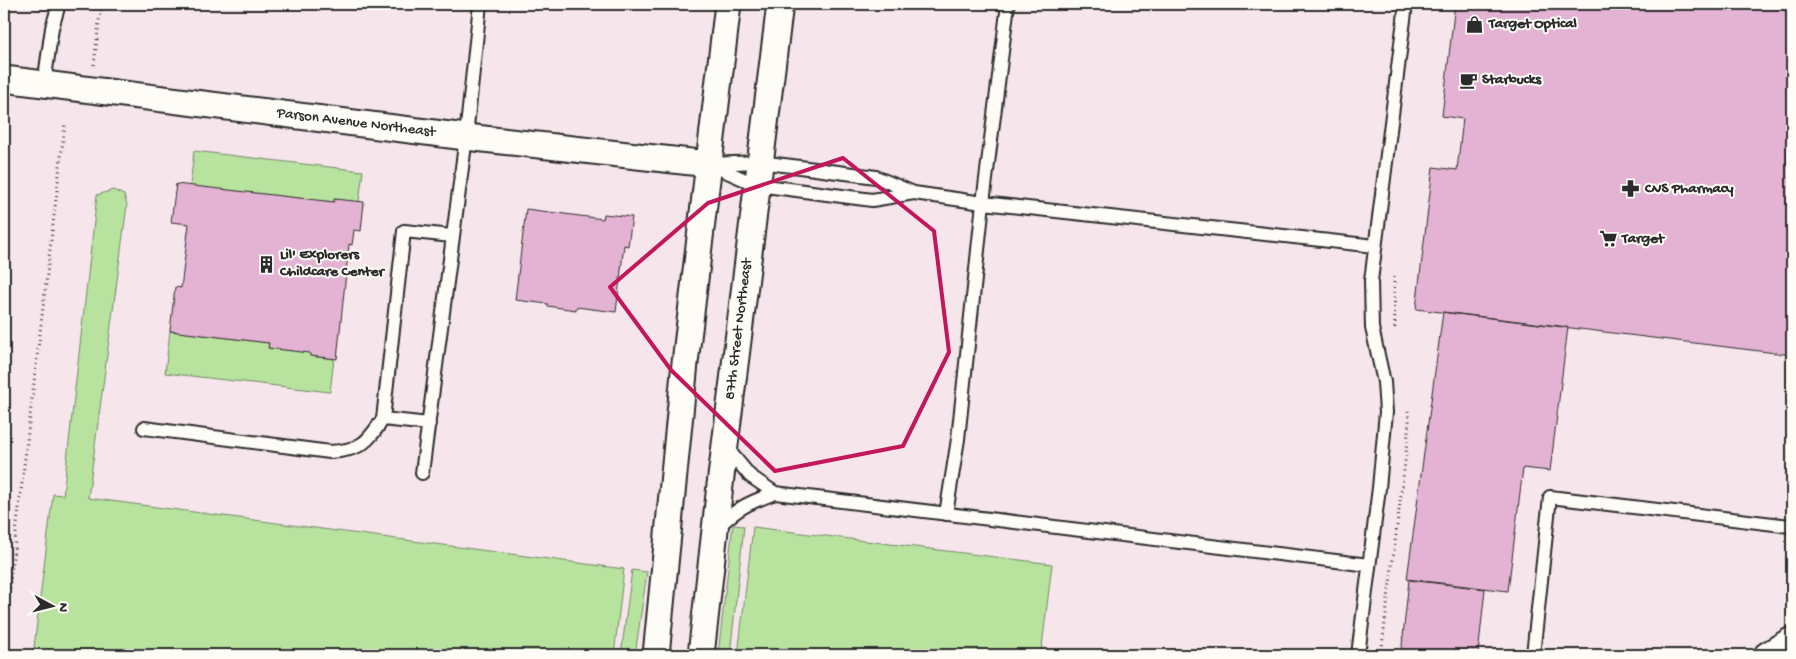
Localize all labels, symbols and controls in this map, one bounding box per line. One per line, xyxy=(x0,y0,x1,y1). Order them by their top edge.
shop icon: Target Optical xyxy=(1465,14,1485,34)
place label: Target Optical xyxy=(1488,15,1578,33)
cafe icon: Starbucks xyxy=(1458,70,1478,90)
place label: Starbucks xyxy=(1482,71,1542,89)
street label: Parson Avenue Northeast xyxy=(275,104,438,142)
pharmacy icon: CVS Pharmacy xyxy=(1621,179,1641,199)
place label: CVS Pharmacy xyxy=(1644,180,1734,198)
supermarket icon: Target xyxy=(1598,229,1618,249)
place label: Target xyxy=(1621,230,1666,248)
place label: Lil' Explorers Childcare Center xyxy=(279,246,385,281)
building icon: Lil' Explorers Childcare Center xyxy=(256,254,276,274)
street label: 87th Street Northeast xyxy=(721,256,757,401)
north arrow xyxy=(28,582,78,632)
text: N xyxy=(53,602,71,613)

